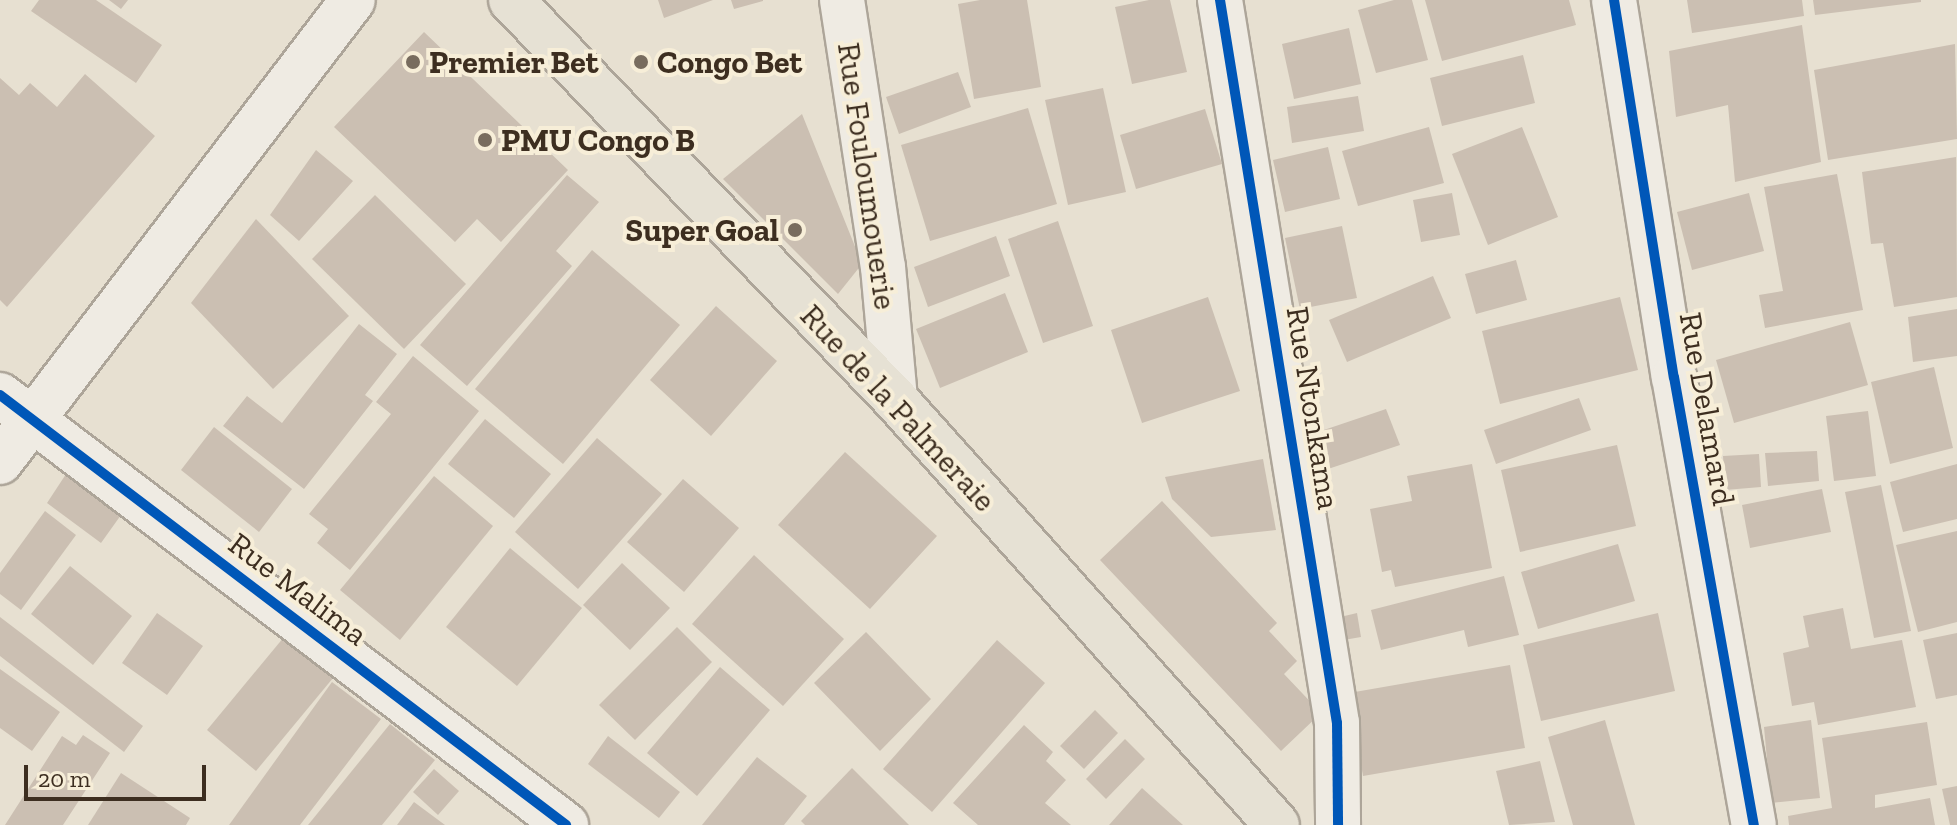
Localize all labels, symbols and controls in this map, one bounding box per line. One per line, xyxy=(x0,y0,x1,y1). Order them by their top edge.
street label: Rue Fouloumouerie xyxy=(829,40,905,312)
place label: Premier Bet xyxy=(429,43,599,81)
place label: Congo Bet xyxy=(657,43,802,81)
marker: Premier Bet xyxy=(404,53,422,71)
marker: Congo Bet xyxy=(632,53,650,71)
place label: PMU Congo B xyxy=(501,121,695,159)
marker: PMU Congo B xyxy=(476,131,494,149)
place label: Super Goal xyxy=(625,211,779,249)
marker: Super Goal xyxy=(786,221,804,239)
street label: Rue de la Palmeraie xyxy=(792,297,1004,519)
street label: Rue Ntonkama xyxy=(1278,304,1348,512)
street label: Rue Delamard xyxy=(1671,309,1743,509)
street label: Rue Malima xyxy=(221,524,375,654)
scale bar xyxy=(28,749,210,799)
text: 20 m xyxy=(38,764,90,793)

